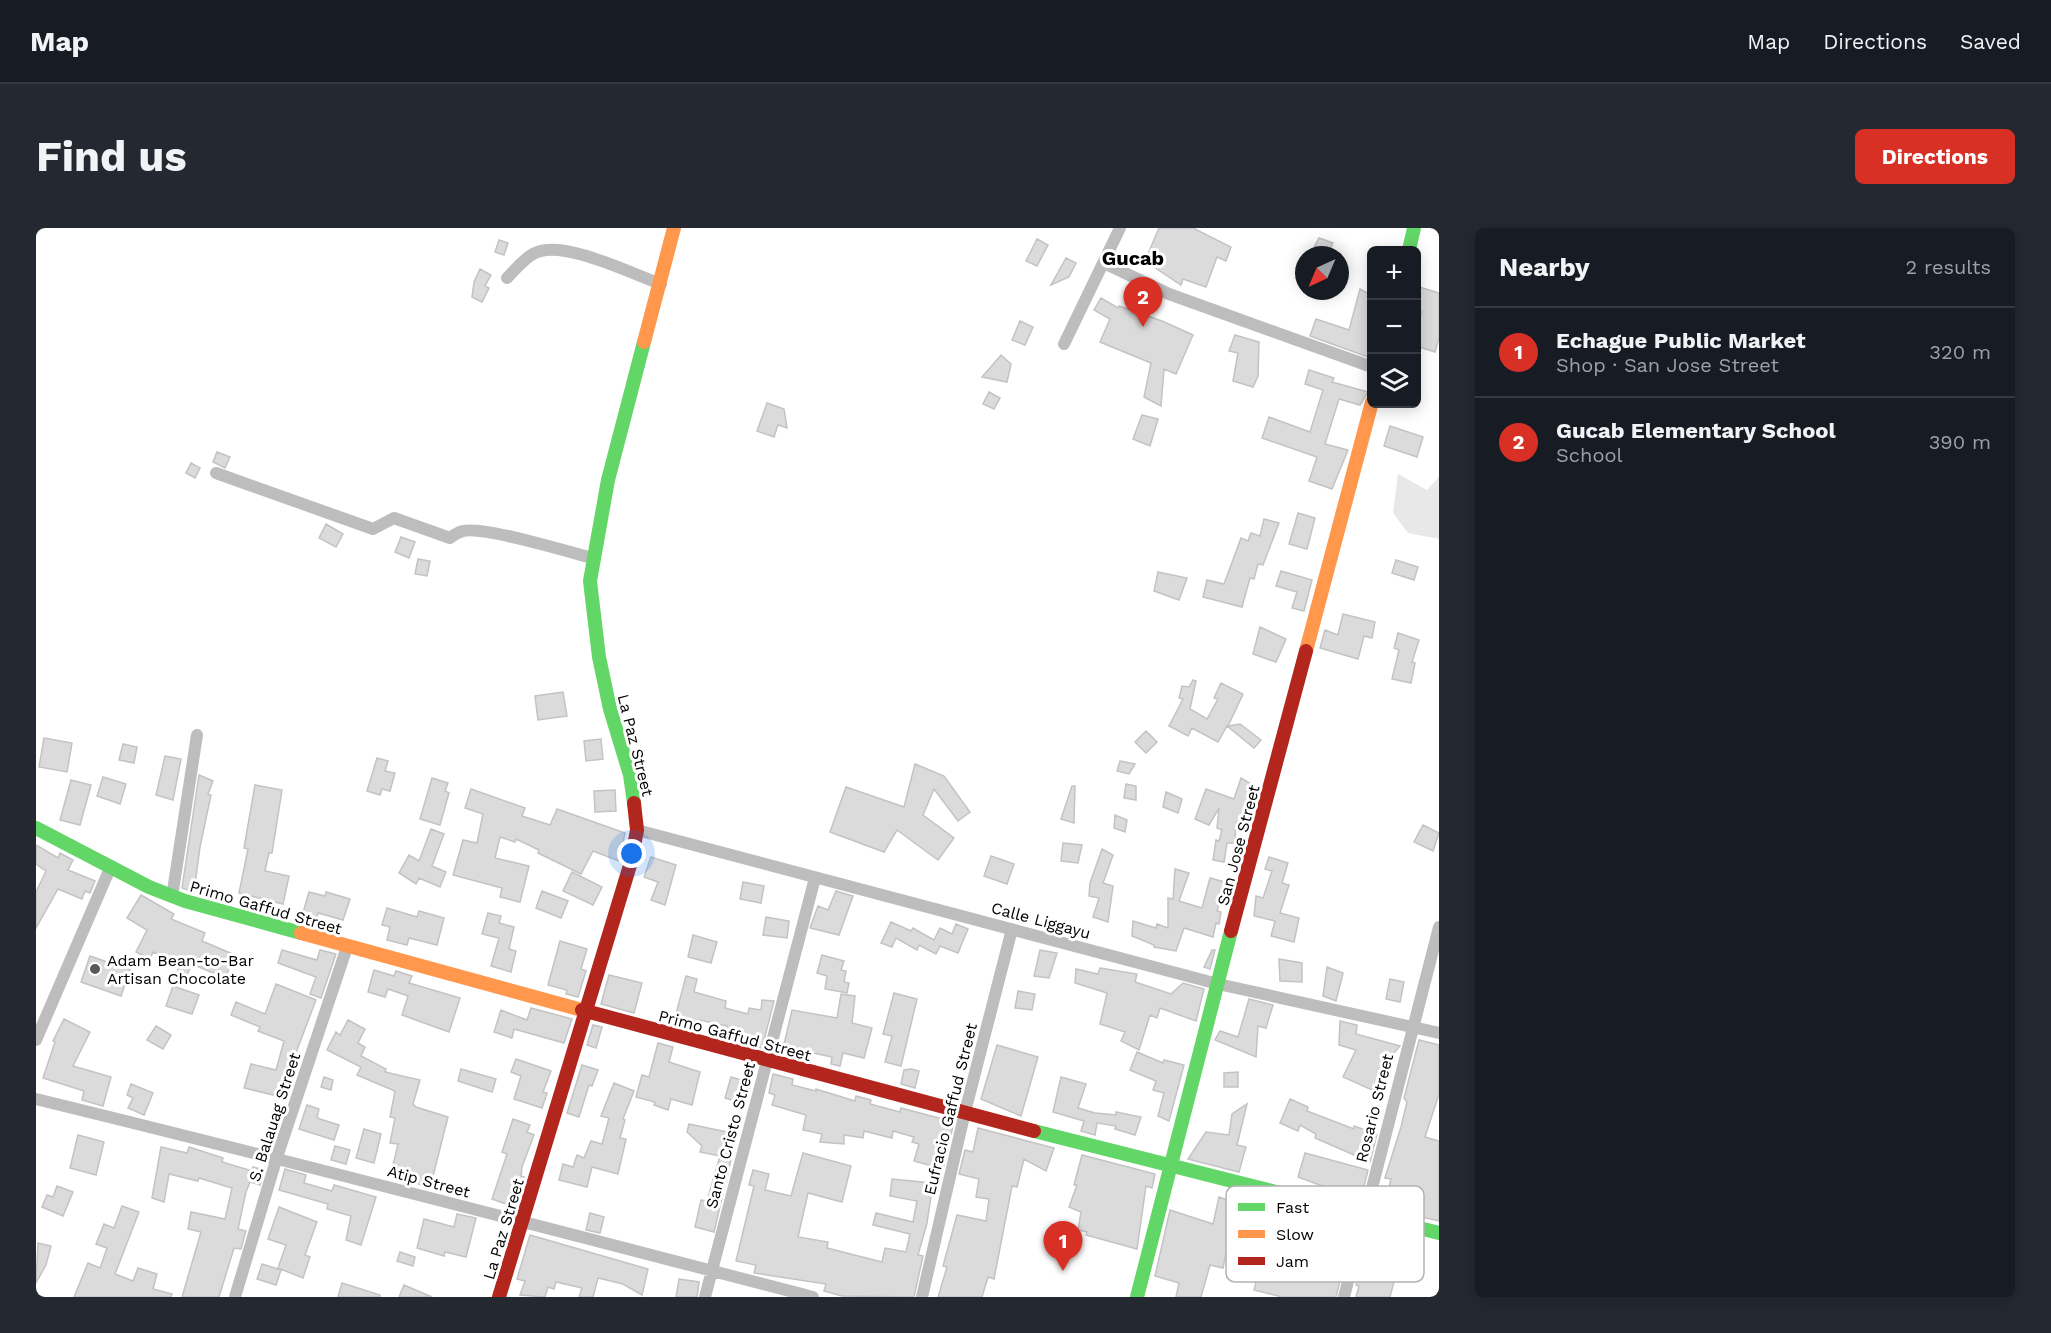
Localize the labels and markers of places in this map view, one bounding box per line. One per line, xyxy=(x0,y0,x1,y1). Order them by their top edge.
pin: 2 xyxy=(1124,278,1162,327)
place label: Adam Bean-to-Bar Artisan Chocolate xyxy=(107,951,255,988)
marker: Adam Bean-to-Bar Artisan Chocolate xyxy=(88,962,102,976)
pin: 1 xyxy=(1044,1222,1082,1271)

